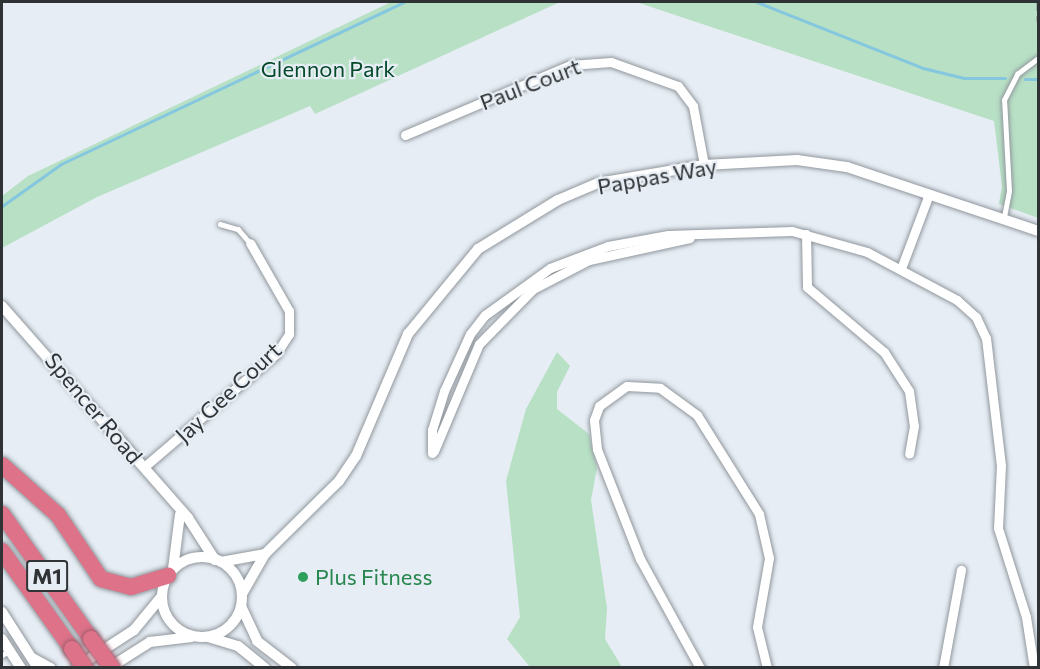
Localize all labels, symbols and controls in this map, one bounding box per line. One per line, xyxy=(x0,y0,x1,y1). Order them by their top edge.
street label: Paul Court xyxy=(476,53,584,115)
park label: Glennon Park xyxy=(261,56,395,82)
street label: Pappas Way xyxy=(595,152,719,200)
street label: Jay Gee Court xyxy=(170,336,286,448)
street label: Spencer Road xyxy=(40,347,148,469)
road number: M1 xyxy=(26,558,68,594)
place label: Plus Fitness xyxy=(315,564,432,590)
marker: Plus Fitness xyxy=(296,570,310,584)

